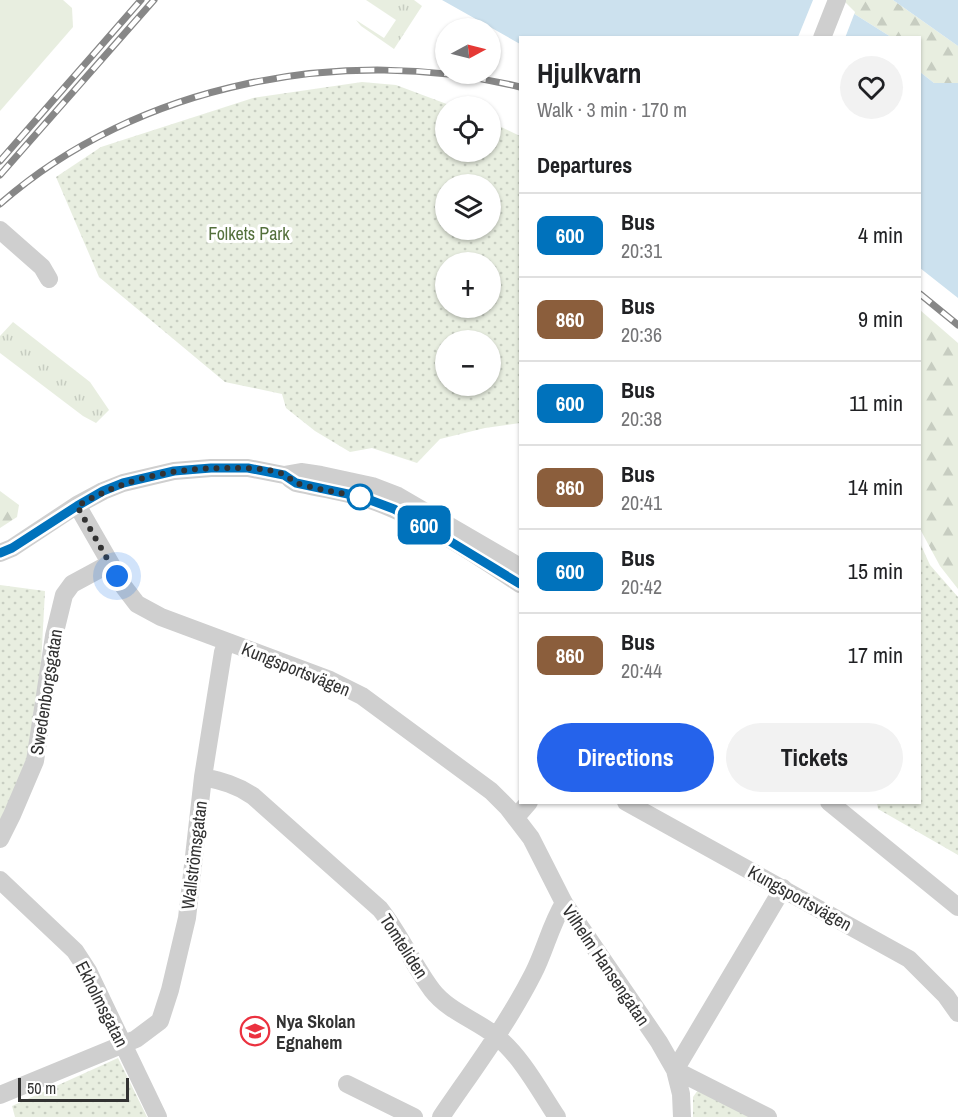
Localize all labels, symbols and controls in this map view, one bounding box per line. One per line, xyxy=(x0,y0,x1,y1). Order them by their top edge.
north arrow xyxy=(435,18,501,84)
map controls xyxy=(435,18,501,396)
text: Hjulkvarn xyxy=(537,54,642,92)
button: heart xyxy=(840,56,903,119)
button: locate xyxy=(435,96,501,162)
text: Walk · 3 min · 170 m xyxy=(537,96,687,123)
text: Departures xyxy=(537,150,632,180)
button: layers xyxy=(435,174,501,240)
text: Bus xyxy=(621,207,655,237)
text: 4 min xyxy=(858,220,903,250)
park label: Folkets Park xyxy=(208,221,290,246)
text: 600 xyxy=(556,221,584,250)
text: 20:31 xyxy=(621,237,662,264)
button: + xyxy=(435,252,501,318)
text: Bus xyxy=(621,291,655,321)
text: 9 min xyxy=(858,304,903,334)
text: 860 xyxy=(556,305,584,334)
text: 20:36 xyxy=(621,321,662,348)
button: − xyxy=(435,330,501,396)
text: Bus xyxy=(621,375,655,405)
text: 11 min xyxy=(849,388,903,418)
text: 600 xyxy=(556,389,584,418)
text: 20:38 xyxy=(621,405,662,432)
text: Bus xyxy=(621,459,655,489)
text: 14 min xyxy=(848,472,903,502)
text: 860 xyxy=(556,473,584,502)
unlabelled marker xyxy=(347,484,373,510)
text: 20:41 xyxy=(621,489,662,516)
line badge: 600 xyxy=(390,506,458,544)
text: 600 xyxy=(410,511,438,540)
text: Bus xyxy=(621,543,655,573)
text: 15 min xyxy=(848,556,903,586)
text: 600 xyxy=(556,557,584,586)
your location xyxy=(102,561,132,591)
text: 20:42 xyxy=(621,573,662,600)
street label: Swedenborgsgatan xyxy=(24,627,68,757)
text: Bus xyxy=(621,627,655,657)
street label: Kungsportsvägen xyxy=(238,636,354,702)
text: 17 min xyxy=(848,640,903,670)
text: 860 xyxy=(556,641,584,670)
text: 20:44 xyxy=(621,657,662,684)
button: Directions xyxy=(537,723,714,792)
button: Tickets xyxy=(726,723,903,792)
street label: Wallströmsgatan xyxy=(175,799,213,911)
street label: Kungsportsvägen xyxy=(744,859,856,937)
street label: Vilhelm Hansengatan xyxy=(556,900,656,1030)
street label: Tomteliden xyxy=(374,909,434,983)
street label: Ekholmsgatan xyxy=(70,957,134,1051)
place label: Nya Skolan Egnahem xyxy=(276,1009,356,1055)
school or university icon: Nya Skolan Egnahem xyxy=(239,1015,271,1047)
scale bar xyxy=(18,1075,129,1102)
text: 50 m xyxy=(27,1077,56,1099)

